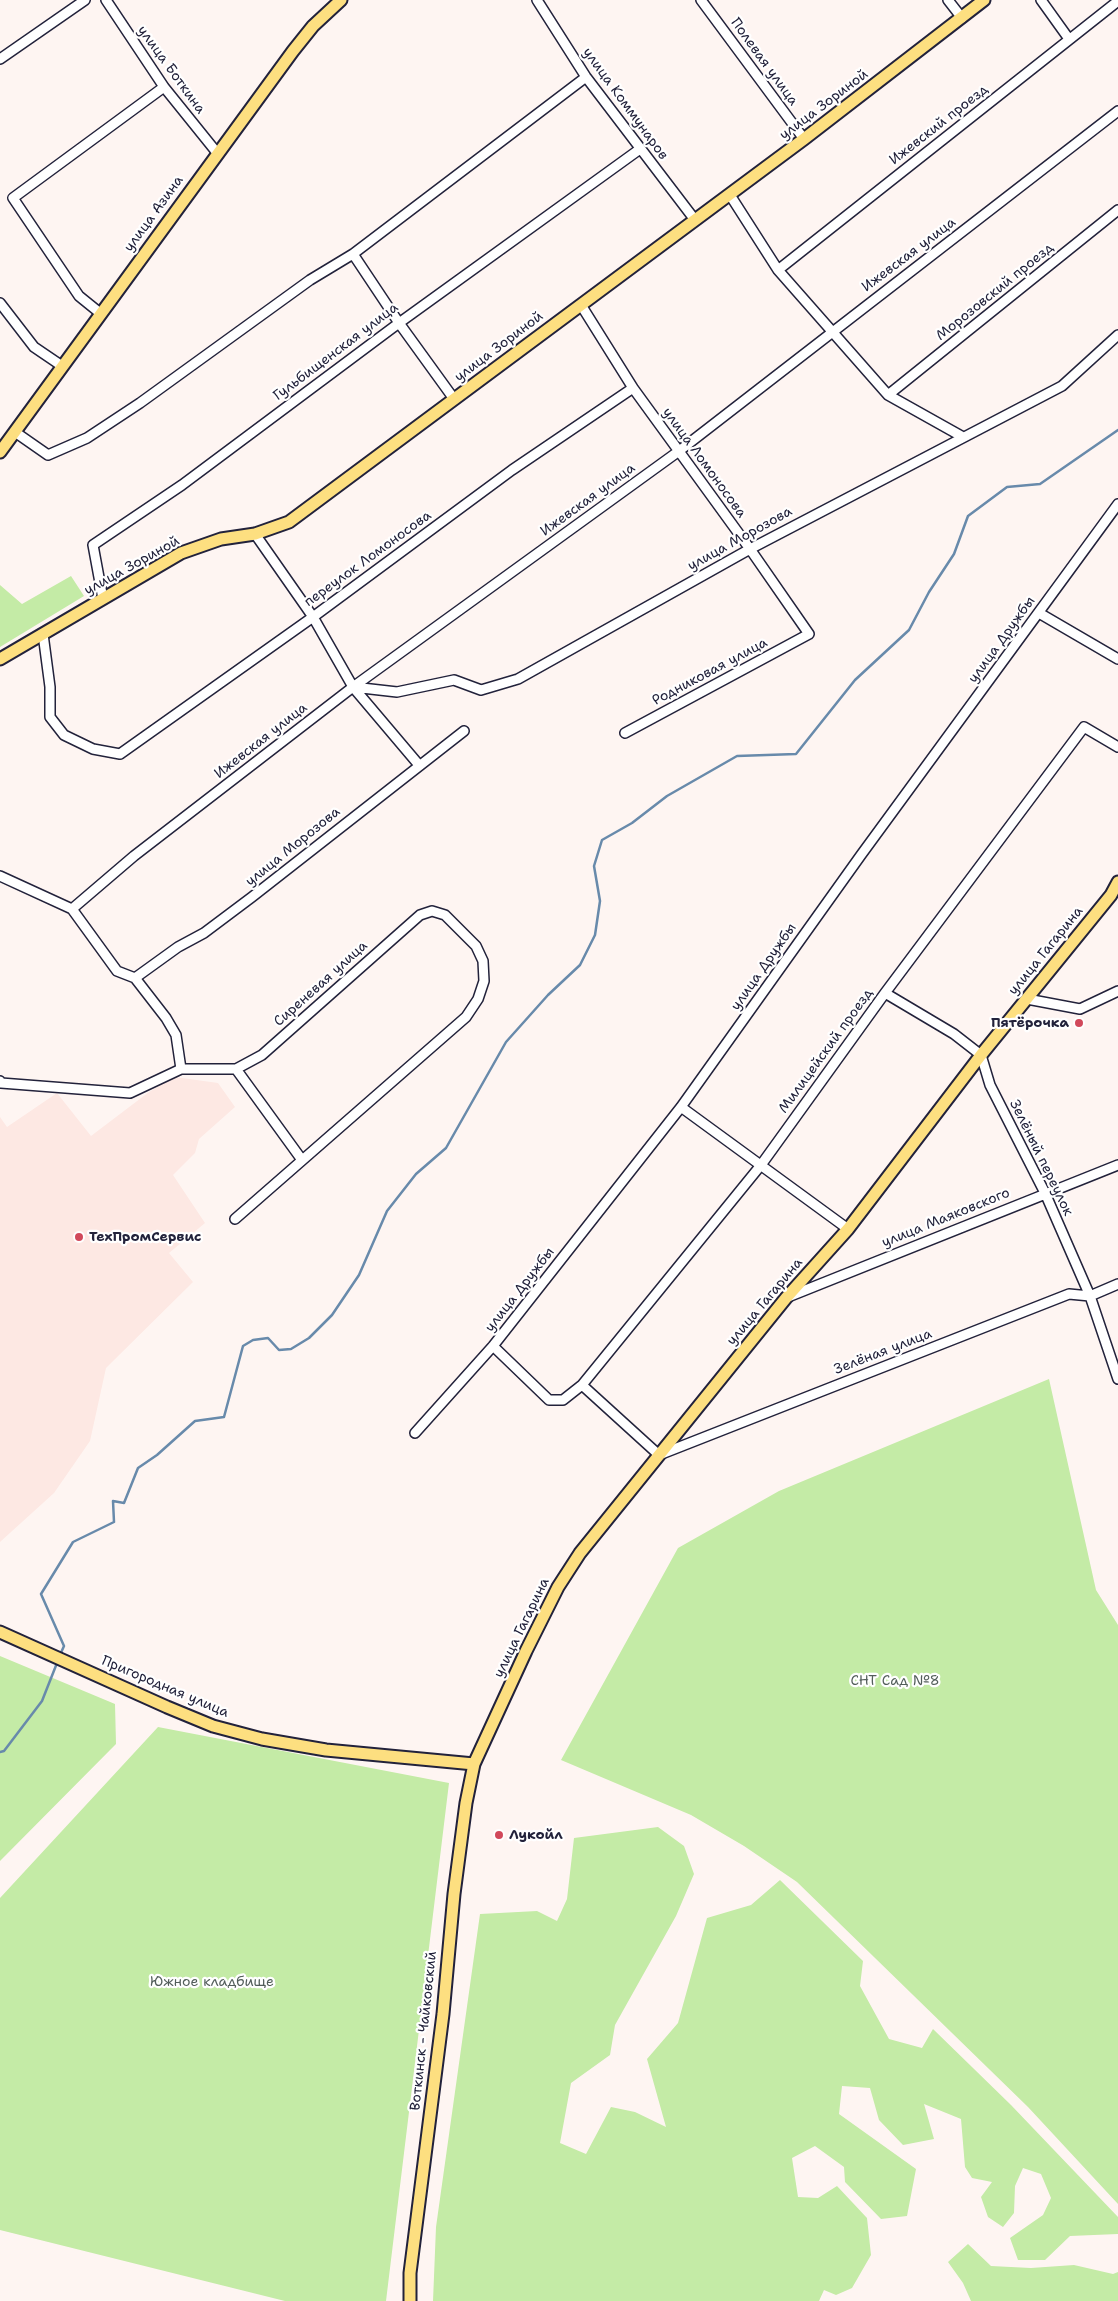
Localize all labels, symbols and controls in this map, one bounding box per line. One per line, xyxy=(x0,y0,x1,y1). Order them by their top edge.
street label: Полевая улица xyxy=(727,15,801,109)
street label: улица Боткина xyxy=(133,23,209,117)
street label: улица Коммунаров xyxy=(579,45,671,163)
street label: улица Зориной xyxy=(776,66,872,144)
street label: Ижевский проезд xyxy=(886,81,992,169)
street label: улица Азина xyxy=(121,173,187,255)
street label: Ижевская улица xyxy=(859,214,959,296)
street label: Морозовский проезд xyxy=(933,239,1057,345)
street label: Гульбищенская улица xyxy=(270,299,402,405)
street label: улица Зориной xyxy=(451,308,547,386)
street label: улица Ломоносова xyxy=(658,405,750,521)
street label: Ижевская улица xyxy=(537,460,639,540)
street label: улица Морозова xyxy=(685,503,795,575)
street label: переулок Ломоносова xyxy=(301,507,435,611)
street label: улица Зориной xyxy=(81,533,183,599)
street label: улица Дружбы xyxy=(965,594,1039,686)
street label: Родниковая улица xyxy=(649,635,771,709)
street label: Ижевская улица xyxy=(211,700,311,782)
street label: улица Морозова xyxy=(242,804,344,890)
street label: улица Гагарина xyxy=(1005,903,1087,999)
street label: улица Дружбы xyxy=(728,920,800,1014)
street label: Сиреневая улица xyxy=(271,938,371,1030)
street label: Милицейский проезд xyxy=(775,985,877,1117)
place label: Пятёрочка xyxy=(991,1015,1069,1031)
marker: Пятёрочка xyxy=(1073,1017,1085,1029)
street label: Зелёный переулок xyxy=(1006,1097,1076,1219)
street label: улица Маяковского xyxy=(880,1185,1012,1251)
place label: ТехПромСервис xyxy=(89,1229,202,1245)
marker: ТехПромСервис xyxy=(73,1231,85,1243)
street label: улица Дружбы xyxy=(482,1244,558,1336)
street label: улица Гагарина xyxy=(724,1255,806,1349)
street label: Зелёная улица xyxy=(832,1326,934,1378)
street label: улица Гагарина xyxy=(491,1575,553,1681)
street label: Пригородная улица xyxy=(99,1653,231,1721)
park label: СНТ Сад №8 xyxy=(850,1673,940,1689)
place label: Лукойл xyxy=(509,1827,563,1843)
marker: Лукойл xyxy=(493,1829,505,1841)
street label: Воткинск - Чайковский xyxy=(407,1950,441,2112)
park label: Южное кладбище xyxy=(150,1974,274,1990)

